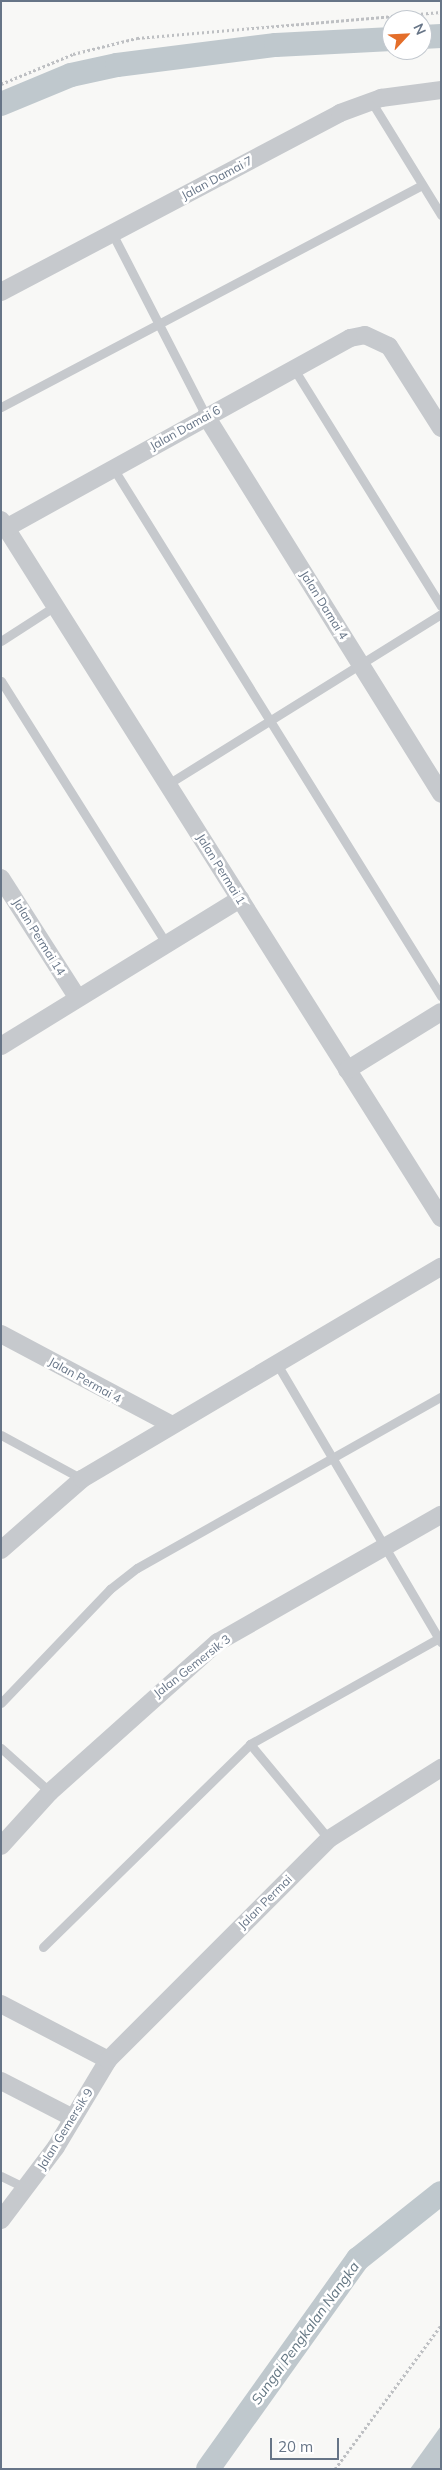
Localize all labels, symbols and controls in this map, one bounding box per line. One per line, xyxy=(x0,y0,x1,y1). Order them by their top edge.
north arrow xyxy=(382,10,432,60)
text: N xyxy=(409,20,430,38)
street label: Jalan Damai 7 xyxy=(179,153,255,203)
street label: Jalan Damai 6 xyxy=(147,403,223,453)
street label: Jalan Damai 4 xyxy=(297,568,351,642)
street label: Jalan Permai 1 xyxy=(194,831,248,907)
street label: Jalan Permai 14 xyxy=(10,896,68,978)
street label: Jalan Permai 4 xyxy=(46,1354,124,1406)
street label: Jalan Gemersik 3 xyxy=(151,1632,233,1700)
street label: Jalan Permai xyxy=(235,1872,295,1932)
street label: Jalan Gemersik 9 xyxy=(34,2086,96,2172)
water label: Sungai Pengkalan Nangka xyxy=(248,2258,362,2408)
scale bar xyxy=(272,2428,341,2460)
text: 20 m xyxy=(278,2437,313,2456)

